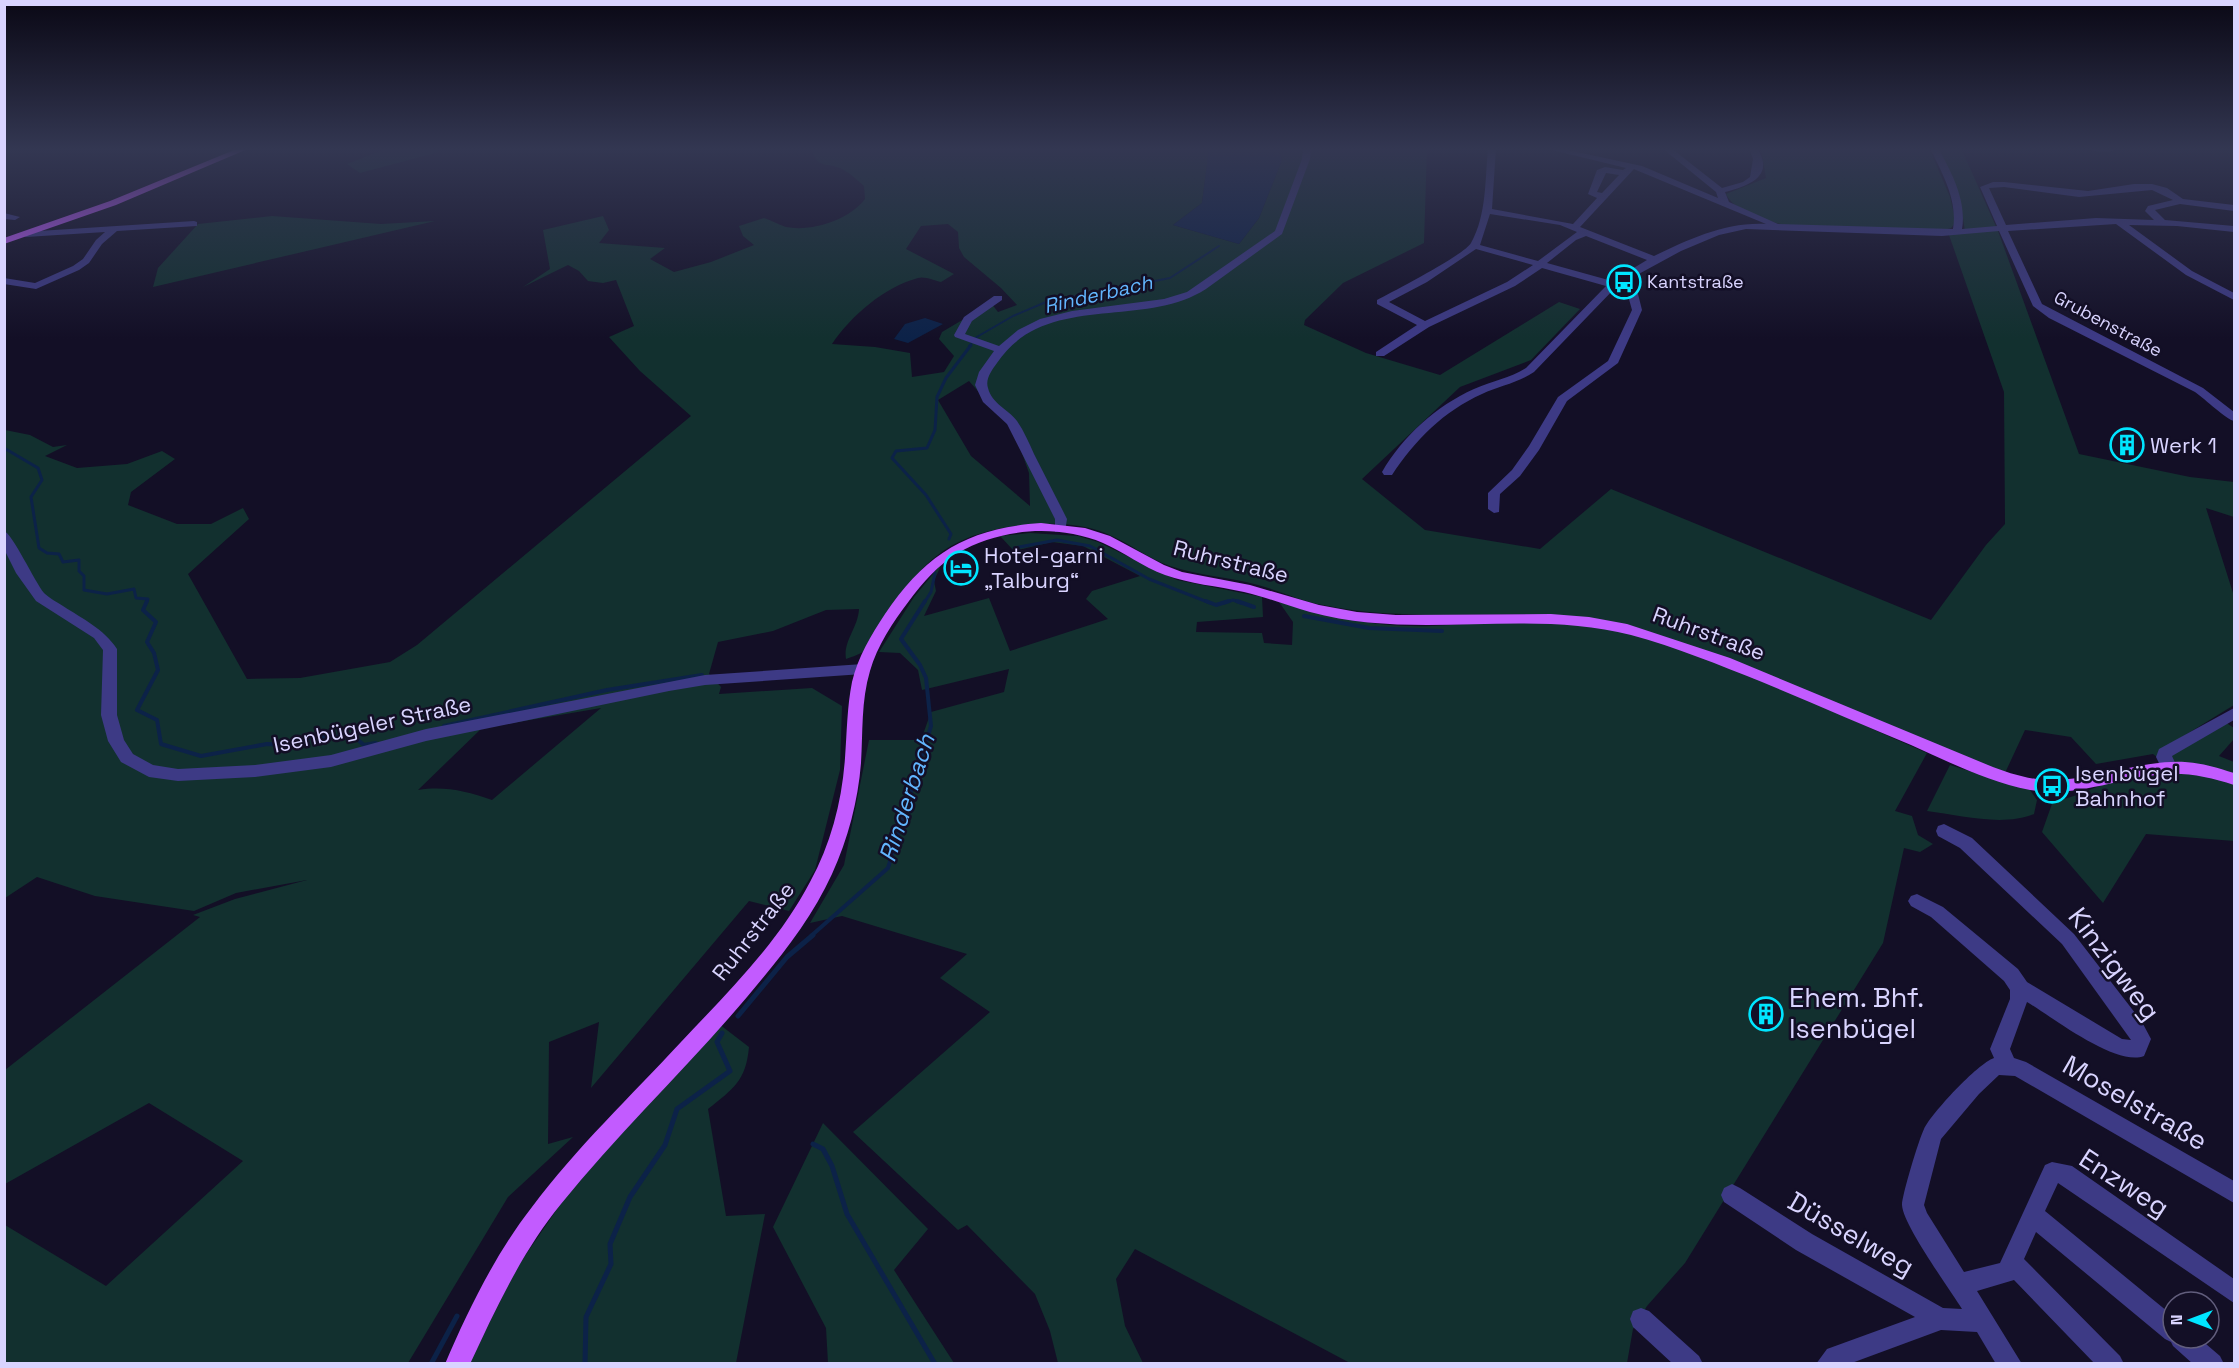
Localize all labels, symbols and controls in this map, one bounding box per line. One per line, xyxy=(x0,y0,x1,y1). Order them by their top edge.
bus stop icon: Kantstraße xyxy=(1606,264,1642,300)
water label: Rinderbach xyxy=(1041,269,1155,319)
place label: Kantstraße xyxy=(1647,270,1744,293)
street label: Grubenstraße xyxy=(2050,285,2166,362)
building icon: Werk 1 xyxy=(2109,427,2145,463)
place label: Werk 1 xyxy=(2150,431,2217,459)
street label: Ruhrstraße xyxy=(1170,533,1292,589)
place label: Hotel-garni „Talburg“ xyxy=(984,541,1104,594)
hotel icon: Hotel-garni „Talburg“ xyxy=(943,550,979,586)
street label: Ruhrstraße xyxy=(1649,600,1769,666)
street label: Isenbügeler Straße xyxy=(270,689,474,759)
water label: Rinderbach xyxy=(871,729,942,866)
place label: Isenbügel Bahnhof xyxy=(2075,759,2179,812)
bus stop icon: Isenbügel Bahnhof xyxy=(2034,768,2070,804)
street label: Ruhrstraße xyxy=(706,876,800,986)
street label: Kinzigweg xyxy=(2061,900,2168,1027)
place label: Ehem. Bhf. Isenbügel xyxy=(1789,980,1924,1046)
building icon: Ehem. Bhf. Isenbügel xyxy=(1748,996,1784,1032)
street label: Moselstraße xyxy=(2057,1047,2214,1158)
street label: Enzweg xyxy=(2073,1141,2176,1225)
street label: Düsselweg xyxy=(1782,1183,1921,1284)
north arrow xyxy=(2161,1290,2221,1350)
text: N xyxy=(2166,1315,2187,1325)

